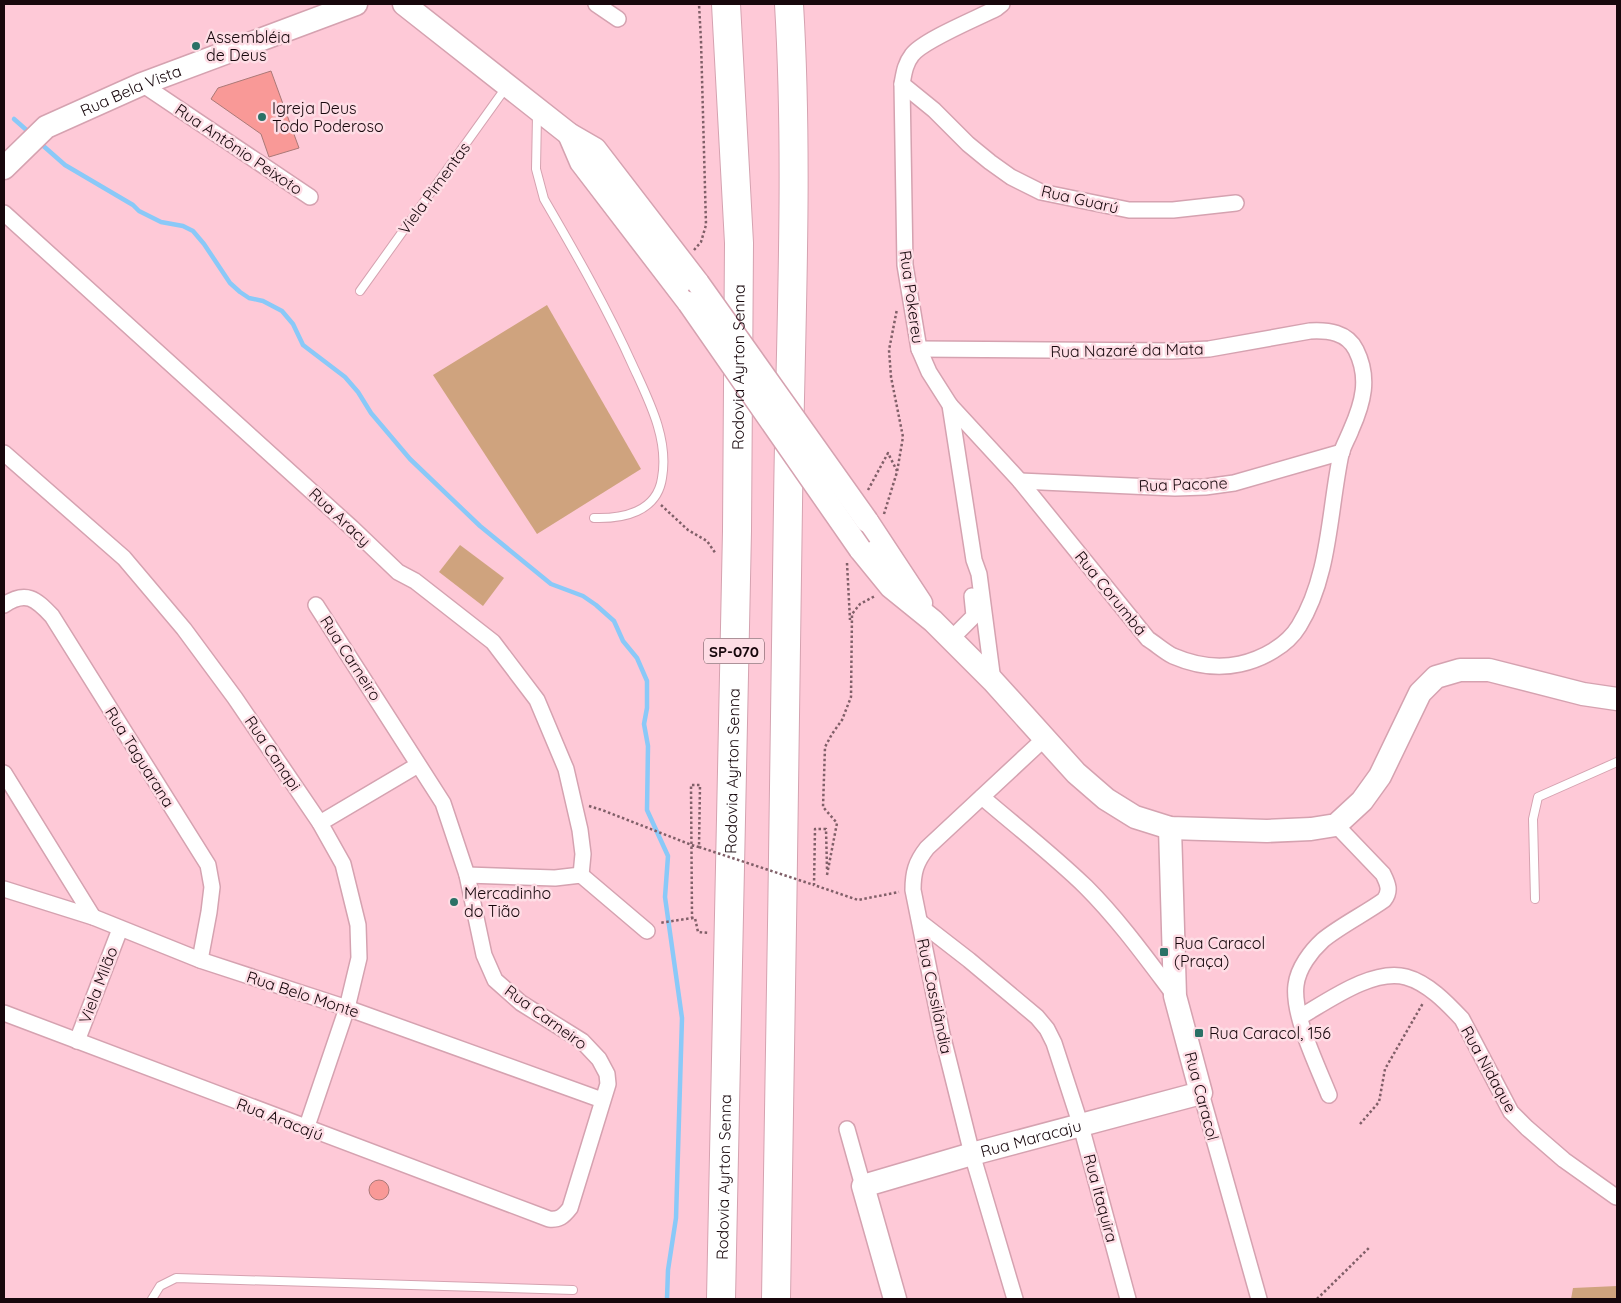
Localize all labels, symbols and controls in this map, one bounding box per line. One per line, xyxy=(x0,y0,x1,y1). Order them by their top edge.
place label: Assembléia de Deus xyxy=(206,27,290,65)
marker: Assembléia de Deus xyxy=(190,40,202,52)
street label: Rua Bela Vista xyxy=(77,60,184,120)
place label: Igreja Deus Todo Poderoso xyxy=(272,98,384,136)
street label: Rua Antônio Peixoto xyxy=(172,99,306,199)
marker: Igreja Deus Todo Poderoso xyxy=(256,111,268,123)
street label: Viela Pimentas xyxy=(394,138,474,238)
street label: Rua Guarú xyxy=(1039,180,1121,218)
street label: Rua Pokereu xyxy=(896,249,928,345)
street label: Rodovia Ayrton Senna xyxy=(728,284,749,450)
street label: Rua Nazaré da Mata xyxy=(1050,339,1204,361)
street label: Rua Pacone xyxy=(1138,472,1228,496)
street label: Rua Aracy xyxy=(305,483,375,551)
street label: Rua Corumbá xyxy=(1071,547,1151,639)
street label: Rua Carneiro xyxy=(316,612,386,704)
road number: SP-070 xyxy=(704,638,764,664)
street label: Rodovia Ayrton Senna xyxy=(720,688,744,854)
street label: Rua Taguarana xyxy=(101,703,179,811)
street label: Rua Canapi xyxy=(241,712,305,794)
place label: Mercadinho do Tião xyxy=(464,883,551,921)
marker: Mercadinho do Tião xyxy=(448,896,460,908)
place label: Rua Caracol (Praça) xyxy=(1174,933,1265,971)
street label: Rua Cassilândia xyxy=(913,936,957,1056)
street label: Viela Milão xyxy=(74,944,122,1026)
marker: Rua Caracol (Praça) xyxy=(1158,946,1170,958)
street label: Rua Belo Monte xyxy=(244,966,362,1022)
street label: Rua Carneiro xyxy=(501,980,591,1054)
street label: Rua Nidaque xyxy=(1457,1022,1521,1116)
place label: Rua Caracol, 156 xyxy=(1209,1023,1331,1043)
marker: Rua Caracol, 156 xyxy=(1193,1027,1205,1039)
street label: Rua Caracol xyxy=(1181,1049,1223,1143)
street label: Rua Aracajú xyxy=(234,1093,326,1145)
street label: Rodovia Ayrton Senna xyxy=(712,1094,735,1260)
street label: Rua Maracaju xyxy=(978,1115,1084,1161)
street label: Rua Itaquira xyxy=(1080,1152,1122,1244)

